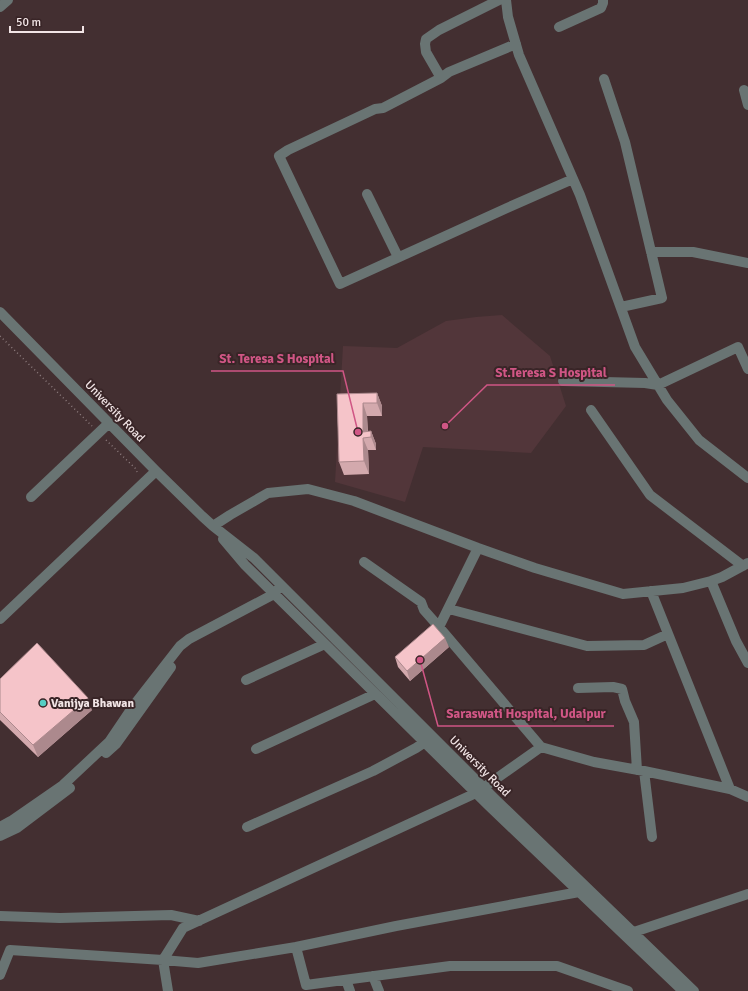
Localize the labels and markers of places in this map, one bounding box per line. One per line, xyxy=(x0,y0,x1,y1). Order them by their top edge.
callout: St. Teresa S Hospital xyxy=(211,346,343,371)
callout: St.Teresa S Hospital xyxy=(487,360,615,385)
place label: Vanijya Bhawan xyxy=(51,696,134,711)
marker: Vanijya Bhawan xyxy=(38,698,48,708)
callout: Saraswati Hospital, Udaipur xyxy=(438,701,614,726)

